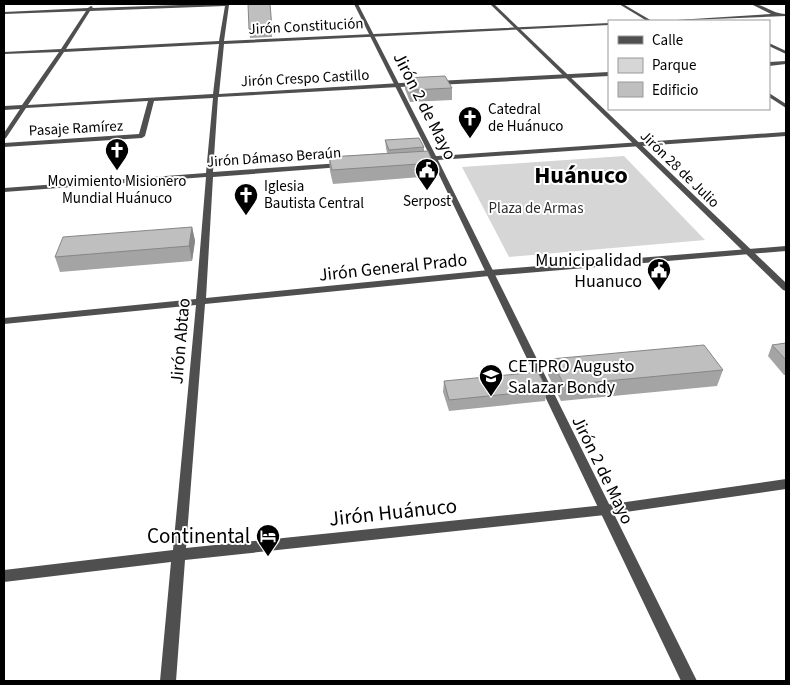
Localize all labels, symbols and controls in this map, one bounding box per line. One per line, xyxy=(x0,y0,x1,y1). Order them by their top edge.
street label: Jirón Constitución xyxy=(248,13,364,40)
legend xyxy=(608,20,770,110)
text: Calle xyxy=(652,30,683,51)
street label: Jirón 2 de Mayo xyxy=(387,48,462,164)
text: Parque xyxy=(652,55,696,76)
street label: Jirón Crespo Castillo xyxy=(240,65,370,92)
text: Edificio xyxy=(652,80,699,101)
place label: Catedral de Huánuco xyxy=(488,99,563,137)
church icon: Catedral de Huánuco xyxy=(457,105,483,139)
street label: Pasaje Ramírez xyxy=(28,116,124,141)
street label: Jirón 28 de Julio xyxy=(635,126,724,213)
church icon: Movimiento Misionero Mundial Huánuco xyxy=(104,137,130,171)
street label: Jirón Dámaso Beraún xyxy=(206,142,342,173)
public building icon: Serpost xyxy=(414,157,440,191)
district label: Huánuco xyxy=(534,158,628,193)
place label: Movimiento Misionero Mundial Huánuco xyxy=(48,171,186,209)
place label: Iglesia Bautista Central xyxy=(264,176,364,214)
church icon: Iglesia Bautista Central xyxy=(233,182,259,216)
place label: Serpost xyxy=(403,191,451,212)
park label: Plaza de Armas xyxy=(489,198,583,219)
street label: Jirón General Prado xyxy=(318,247,468,288)
place label: Municipalidad Huanuco xyxy=(535,248,642,294)
public building icon: Municipalidad Huanuco xyxy=(646,257,672,291)
street label: Jirón Abtao xyxy=(164,297,197,385)
place label: CETPRO Augusto Salazar Bondy xyxy=(508,354,635,400)
school or university icon: CETPRO Augusto Salazar Bondy xyxy=(478,363,504,397)
street label: Jirón 2 de Mayo xyxy=(566,412,640,529)
street label: Jirón Huánuco xyxy=(328,490,458,534)
place label: Continental xyxy=(147,521,250,551)
hotel icon: Continental xyxy=(255,523,281,557)

